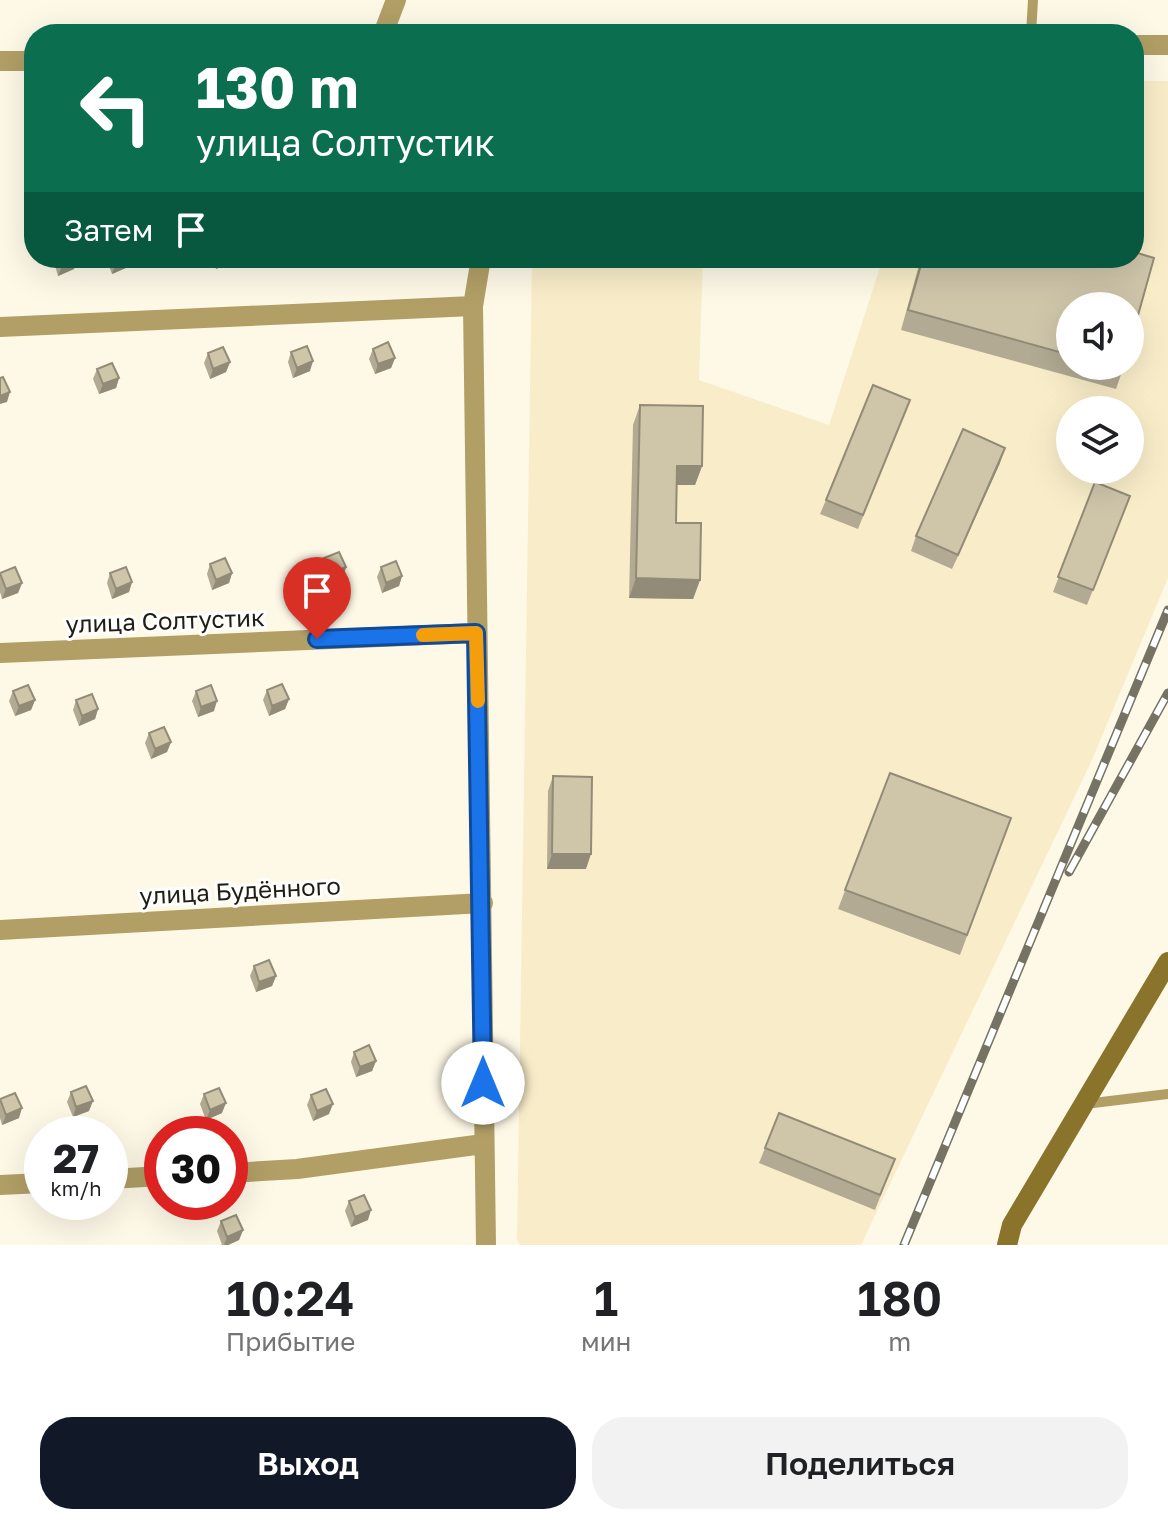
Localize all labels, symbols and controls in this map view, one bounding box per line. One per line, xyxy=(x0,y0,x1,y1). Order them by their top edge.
text: 130 m xyxy=(196,53,358,120)
icon: left xyxy=(64,56,168,160)
text: улица Солтустик xyxy=(196,121,495,164)
icon: arrive xyxy=(169,208,213,252)
text: Затем xyxy=(64,212,153,248)
map controls xyxy=(1056,292,1144,484)
button: sound xyxy=(1056,292,1144,380)
button: layers xyxy=(1056,396,1144,484)
pin xyxy=(283,557,351,639)
icon: arrive xyxy=(295,569,339,613)
street label: улица Солтустик xyxy=(65,602,265,638)
street label: улица Будённого xyxy=(139,870,341,910)
position arrow xyxy=(441,1041,525,1125)
speed limit sign: 30 xyxy=(144,1116,248,1220)
text: 27 xyxy=(53,1134,99,1182)
text: km/h xyxy=(51,1176,101,1200)
text: 10:24 xyxy=(226,1269,355,1327)
text: 1 xyxy=(594,1269,618,1327)
text: 180 xyxy=(857,1269,942,1327)
text: Прибытие xyxy=(226,1326,355,1357)
text: мин xyxy=(581,1326,631,1357)
text: m xyxy=(888,1326,911,1357)
button: Выход xyxy=(40,1417,576,1509)
button: Поделиться xyxy=(592,1417,1128,1509)

